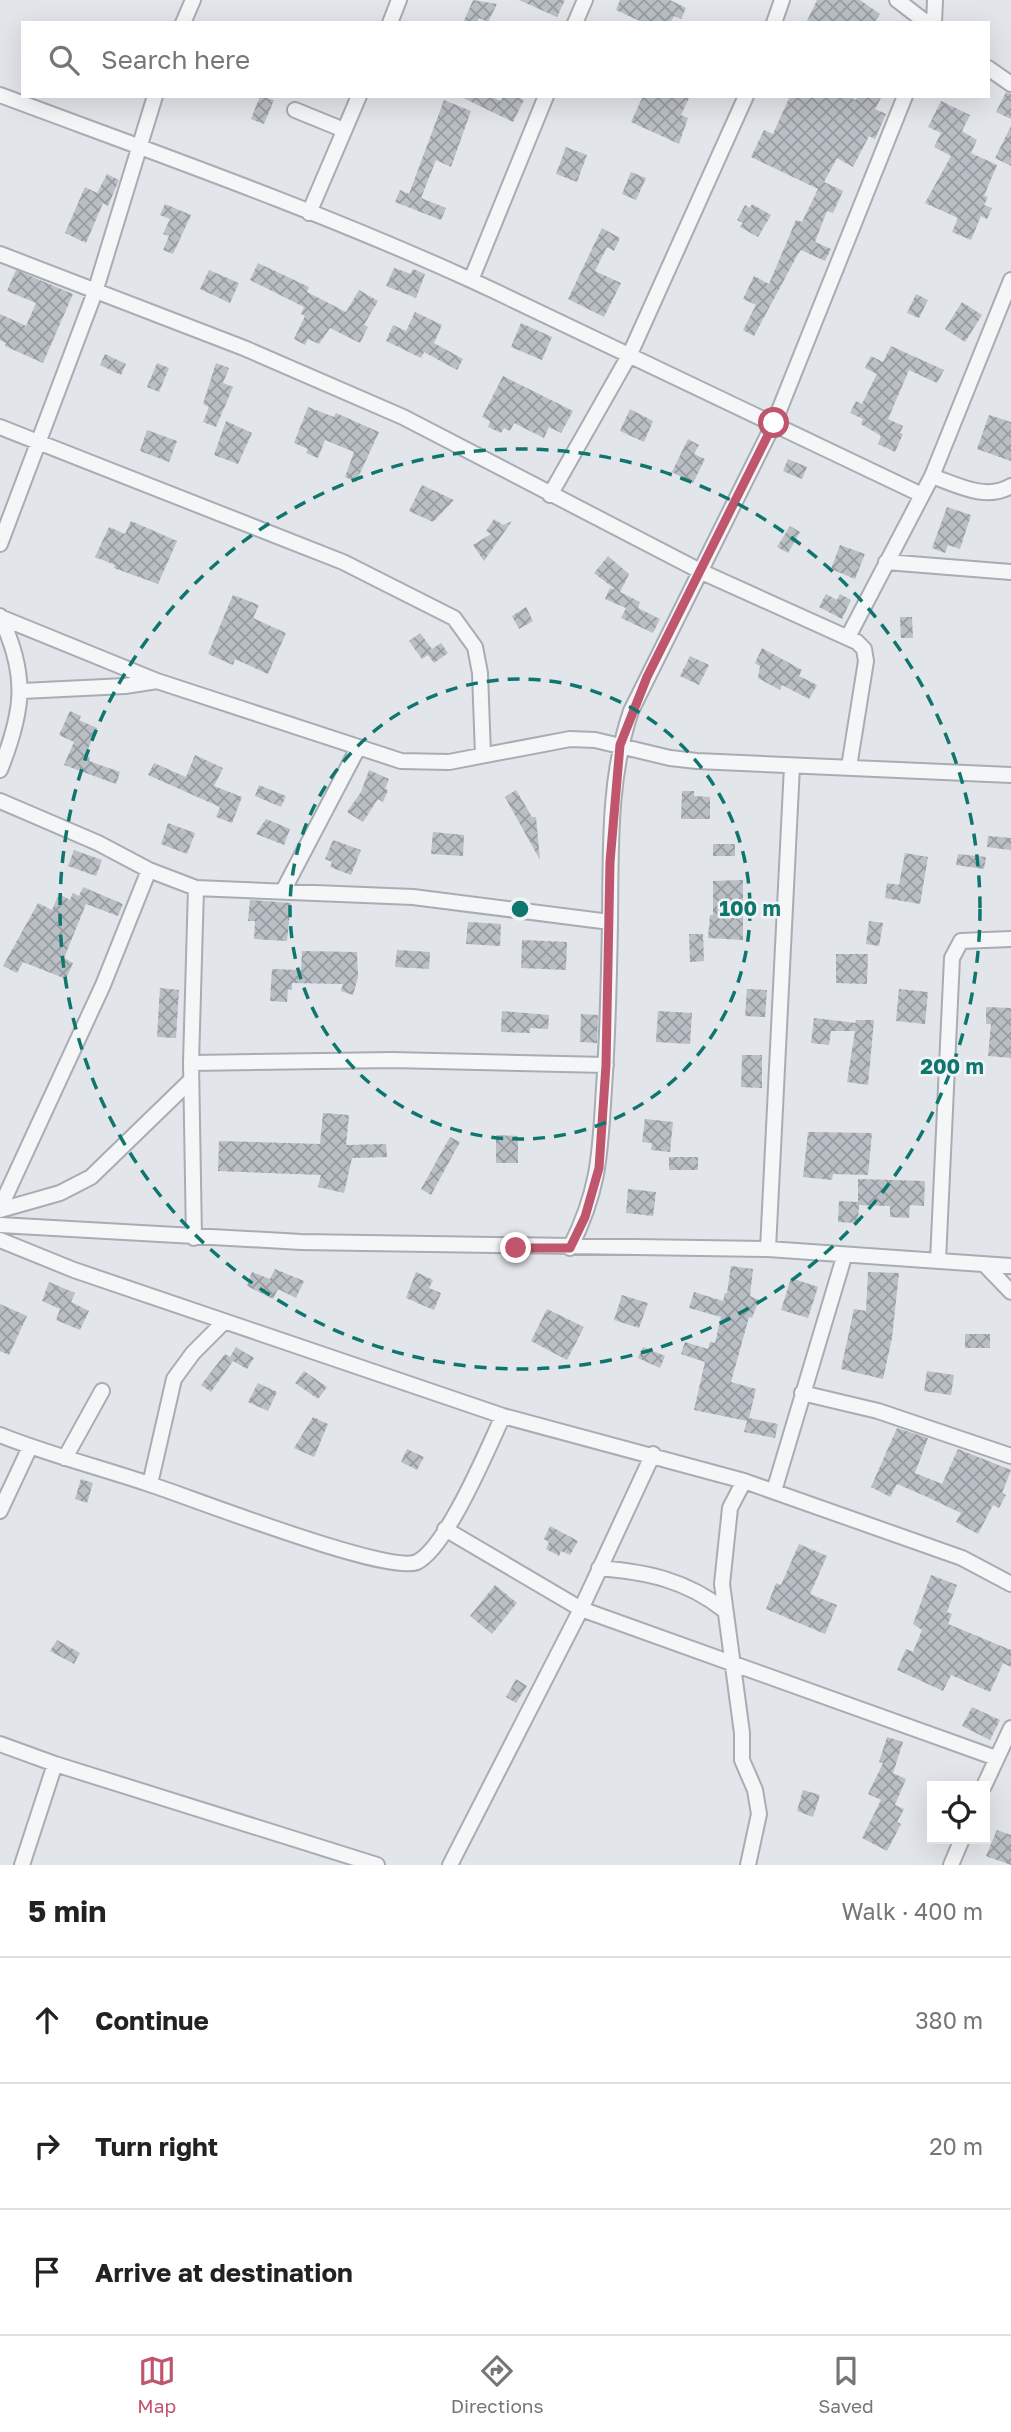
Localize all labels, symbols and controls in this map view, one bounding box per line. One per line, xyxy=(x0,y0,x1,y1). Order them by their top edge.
search box xyxy=(21,21,990,98)
icon: search xyxy=(45,41,83,79)
text: Search here xyxy=(101,44,250,75)
route start xyxy=(758,407,789,438)
text: 100 m xyxy=(719,895,781,921)
centre of rings xyxy=(508,897,532,921)
text: 200 m xyxy=(920,1053,984,1079)
route end xyxy=(500,1232,531,1263)
map controls xyxy=(927,1781,990,1844)
button: locate xyxy=(927,1781,990,1844)
text: 5 min xyxy=(28,1893,106,1929)
text: Walk · 400 m xyxy=(841,1897,983,1925)
icon: ahead xyxy=(28,2001,66,2039)
text: Continue xyxy=(95,2005,209,2036)
text: 380 m xyxy=(915,2006,983,2034)
icon: right xyxy=(28,2127,66,2165)
text: Turn right xyxy=(95,2131,218,2162)
text: 20 m xyxy=(929,2132,983,2160)
icon: arrive xyxy=(28,2253,66,2291)
text: Arrive at destination xyxy=(95,2257,353,2288)
tab: Map xyxy=(137,2352,176,2417)
tab: Directions xyxy=(451,2352,544,2417)
tab: Saved xyxy=(818,2352,874,2417)

